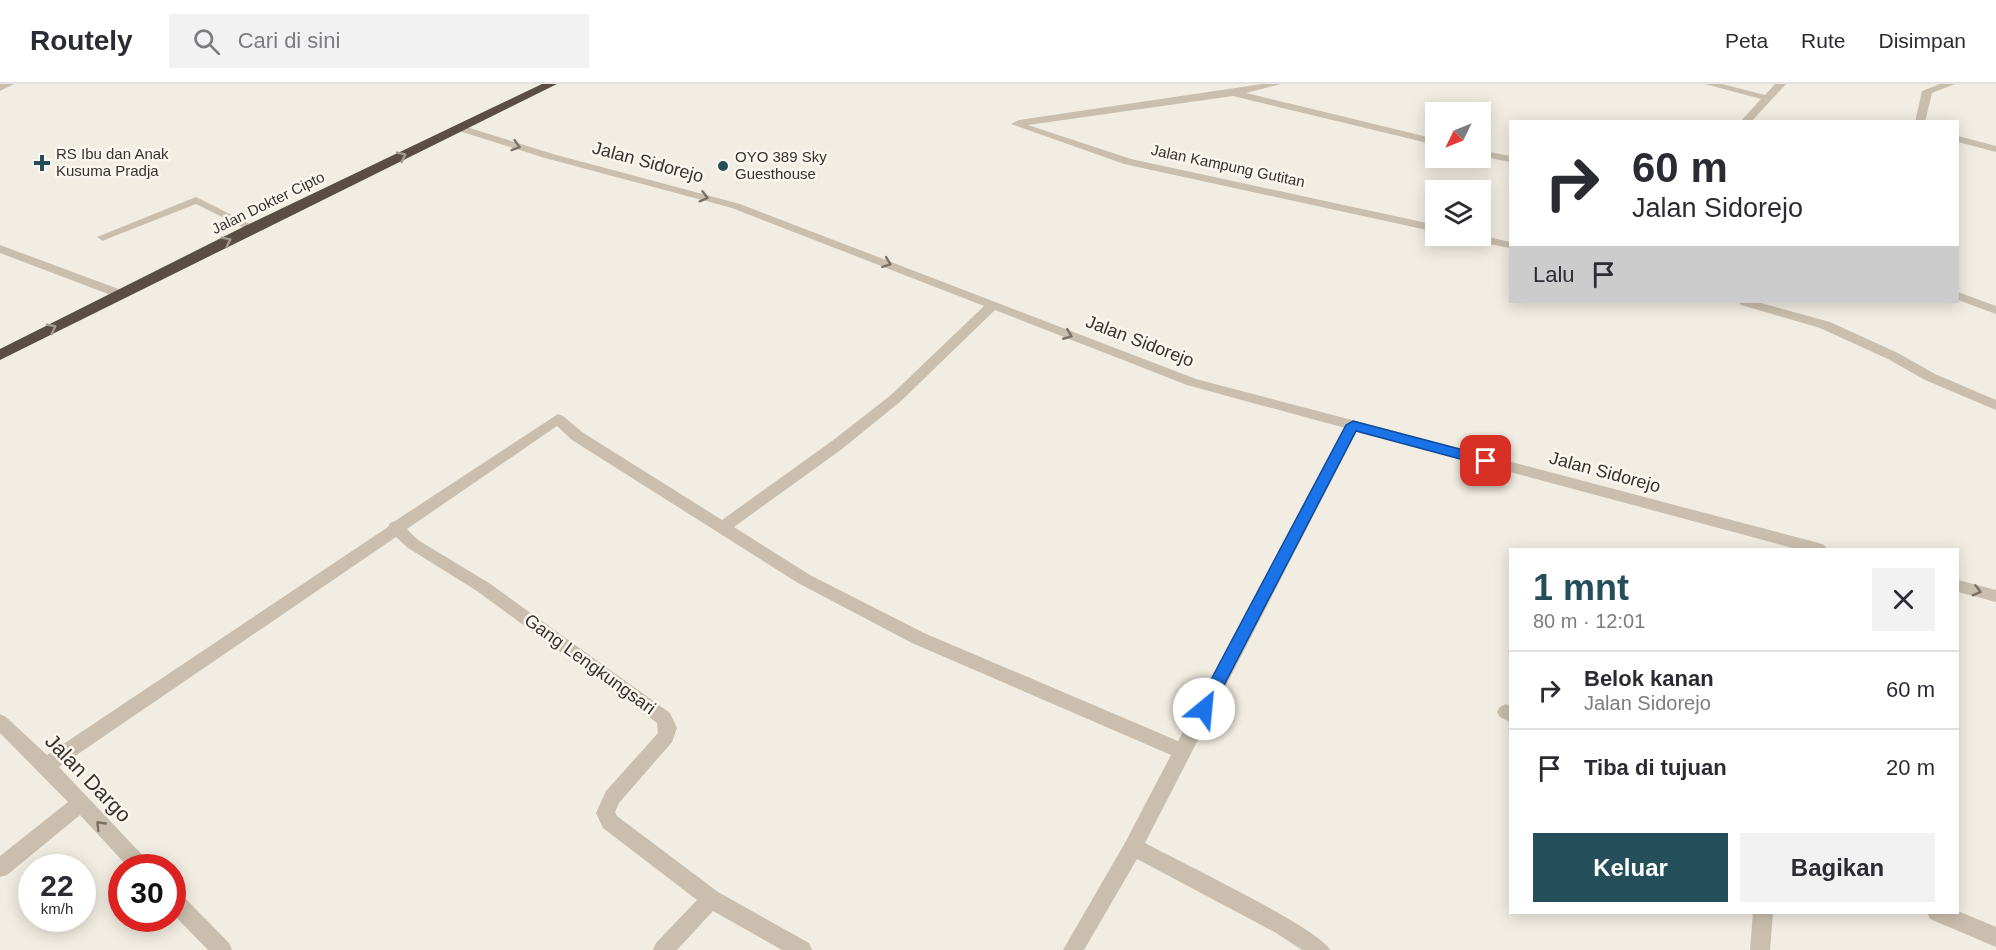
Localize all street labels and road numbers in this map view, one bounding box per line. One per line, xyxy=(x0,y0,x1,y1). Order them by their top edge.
street label: Jalan Sidorejo xyxy=(590,138,706,186)
street label: Jalan Kampung Gutitan xyxy=(1150,141,1307,190)
street label: Jalan Dokter Cipto xyxy=(209,168,327,237)
street label: Jalan Sidorejo xyxy=(1083,311,1197,371)
street label: Jalan Sidorejo xyxy=(1547,448,1663,496)
street label: Gang Lengkungsari xyxy=(521,610,659,718)
street label: Jalan Dargo xyxy=(41,729,136,826)

